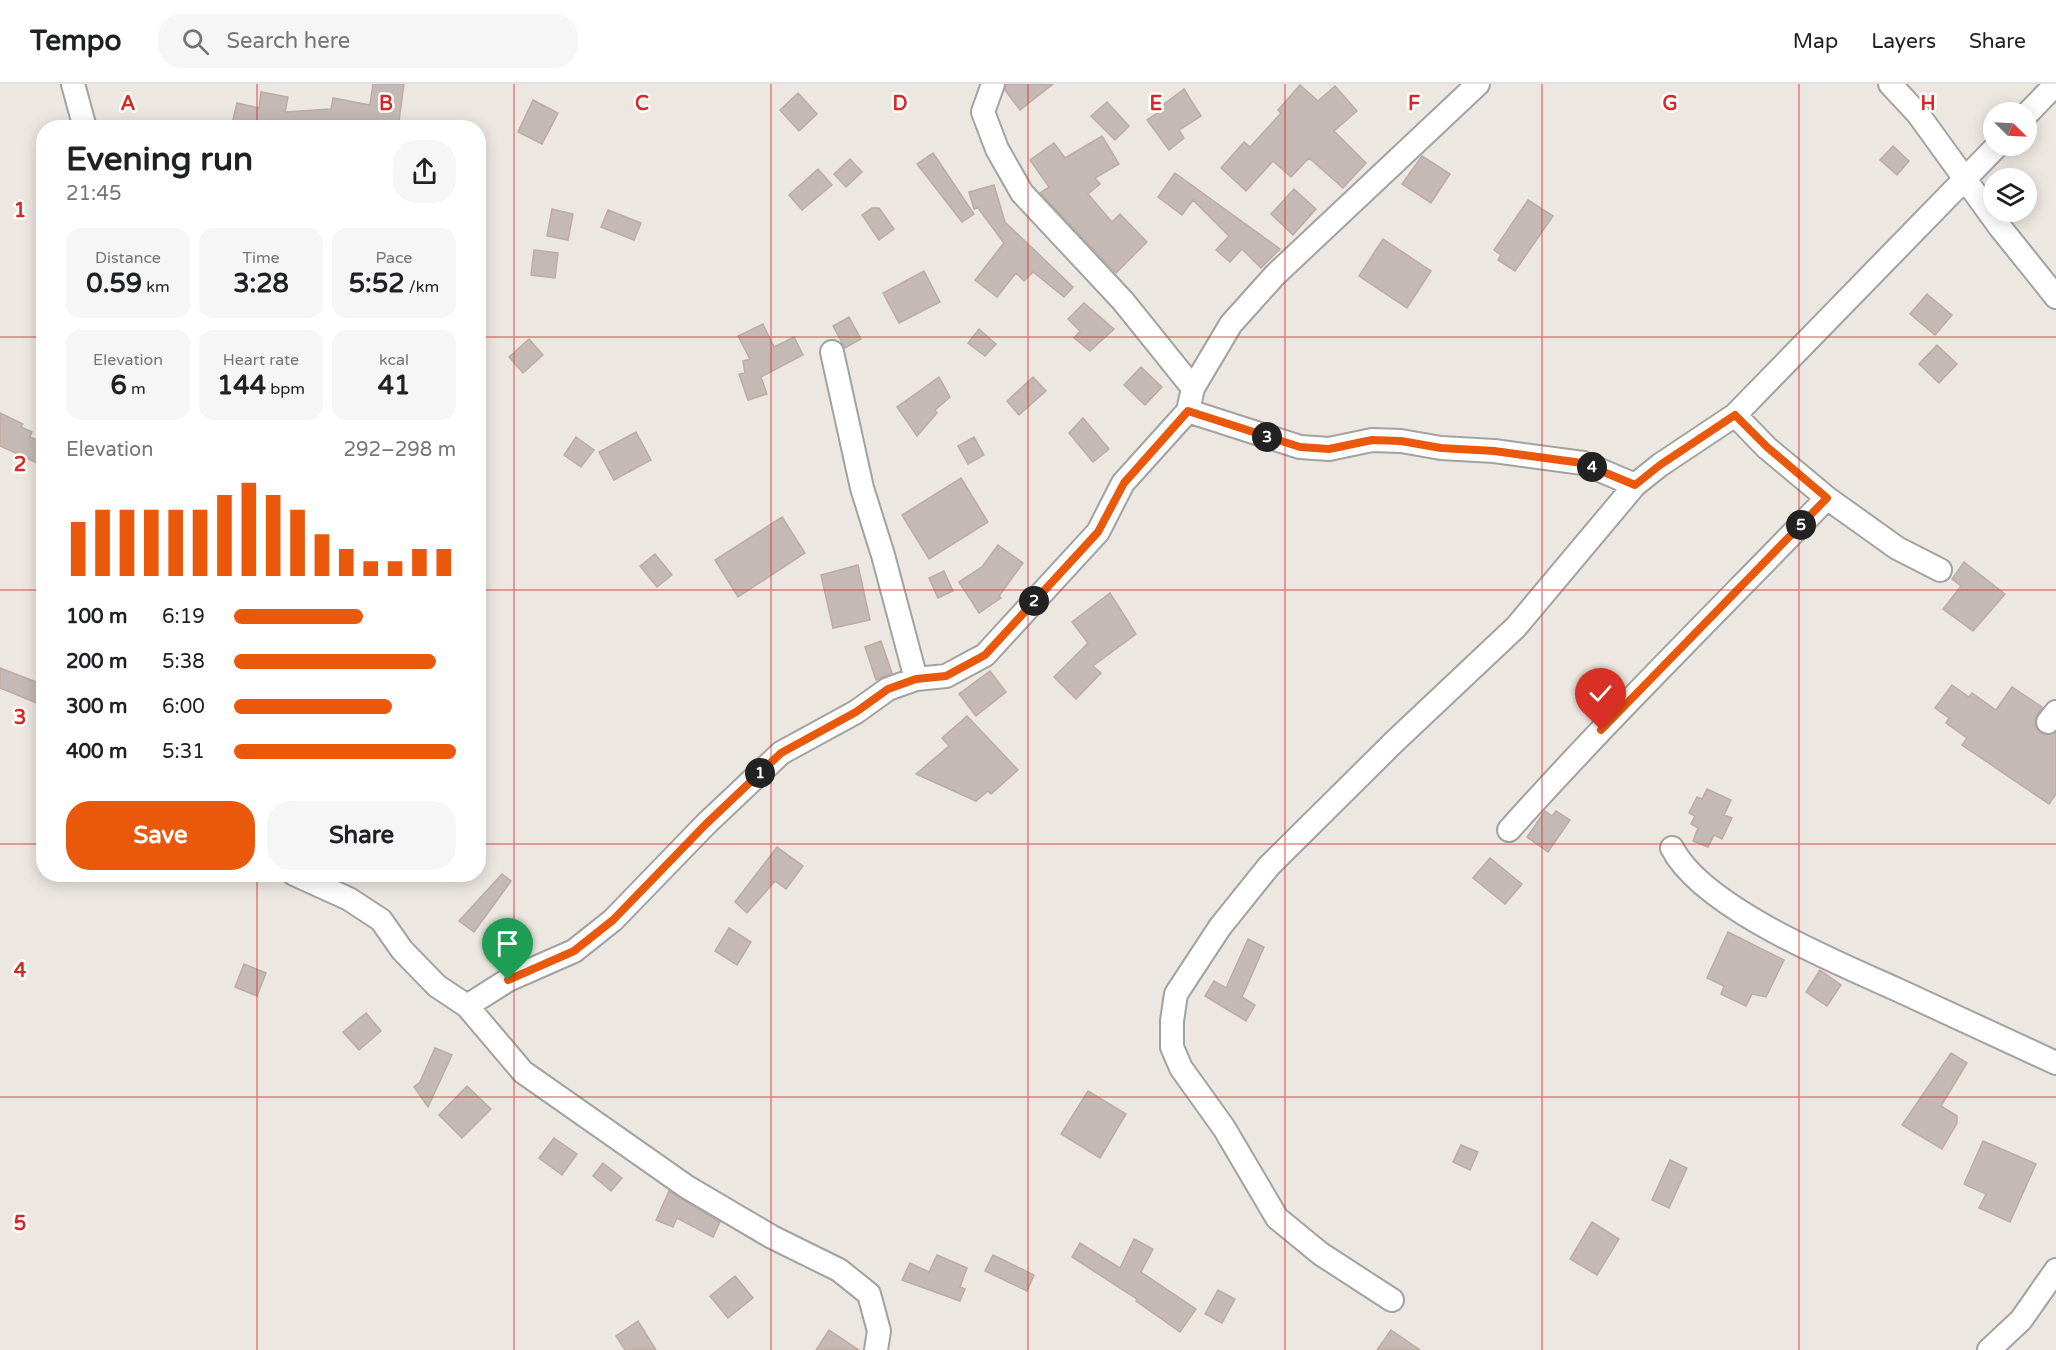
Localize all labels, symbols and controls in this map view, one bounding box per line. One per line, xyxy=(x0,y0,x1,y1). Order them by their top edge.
search box xyxy=(158,14,578,68)
text: Tempo xyxy=(30,24,122,58)
icon: search xyxy=(179,25,212,58)
text: Search here xyxy=(227,28,350,54)
text: Map xyxy=(1793,29,1838,54)
text: Layers xyxy=(1871,29,1936,54)
text: Share xyxy=(1969,29,2026,54)
text: A xyxy=(121,92,136,116)
text: B xyxy=(379,92,393,116)
text: C xyxy=(635,92,649,116)
text: D xyxy=(892,92,908,116)
text: E xyxy=(1150,92,1163,116)
text: F xyxy=(1408,92,1420,116)
text: G xyxy=(1662,92,1678,116)
text: H xyxy=(1920,92,1936,116)
north arrow xyxy=(1983,102,2037,156)
map controls xyxy=(1983,102,2037,222)
text: Evening run xyxy=(66,140,253,179)
button: share xyxy=(393,140,456,203)
button: layers xyxy=(1983,168,2037,222)
text: 21:45 xyxy=(66,182,121,206)
text: 1 xyxy=(14,199,26,223)
text: Distance xyxy=(95,248,161,268)
text: Time xyxy=(242,248,280,268)
text: Pace xyxy=(376,248,412,268)
text: 0.59 xyxy=(86,268,142,299)
text: 3:28 xyxy=(233,268,289,299)
text: 5:52 xyxy=(349,268,405,299)
text: km xyxy=(142,277,170,297)
text: /km xyxy=(405,277,439,297)
text: Elevation xyxy=(93,350,163,370)
text: Heart rate xyxy=(223,350,299,370)
text: kcal xyxy=(379,350,409,370)
text: 6 xyxy=(110,370,127,401)
text: 144 xyxy=(217,370,266,401)
text: 41 xyxy=(378,370,410,401)
text: m xyxy=(127,379,146,399)
text: bpm xyxy=(266,379,305,399)
pin: 3 xyxy=(1252,422,1282,452)
text: 3 xyxy=(1262,427,1272,447)
text: Elevation xyxy=(66,438,153,462)
text: 292–298 m xyxy=(343,438,456,462)
pin: 4 xyxy=(1577,452,1607,482)
text: 2 xyxy=(14,453,26,477)
text: 4 xyxy=(1587,457,1597,477)
pin: 5 xyxy=(1786,510,1816,540)
text: 5 xyxy=(1796,515,1806,535)
pin: 2 xyxy=(1019,586,1049,616)
text: 2 xyxy=(1029,591,1039,611)
text: 100 m xyxy=(66,605,127,629)
text: 6:19 xyxy=(162,605,205,629)
text: 200 m xyxy=(66,650,127,674)
text: 5:38 xyxy=(162,650,205,674)
pin xyxy=(1575,668,1626,730)
icon: check xyxy=(1584,677,1617,710)
text: 300 m xyxy=(66,695,127,719)
text: 6:00 xyxy=(162,695,205,719)
text: 3 xyxy=(14,706,26,730)
text: 400 m xyxy=(66,740,127,764)
text: 5:31 xyxy=(162,740,205,764)
pin: 1 xyxy=(745,758,775,788)
text: 1 xyxy=(755,763,765,783)
button: Save xyxy=(66,801,255,870)
button: Share xyxy=(267,801,456,870)
pin xyxy=(482,918,533,980)
icon: arrive xyxy=(491,927,524,960)
text: 4 xyxy=(14,959,27,983)
text: 5 xyxy=(14,1212,26,1236)

